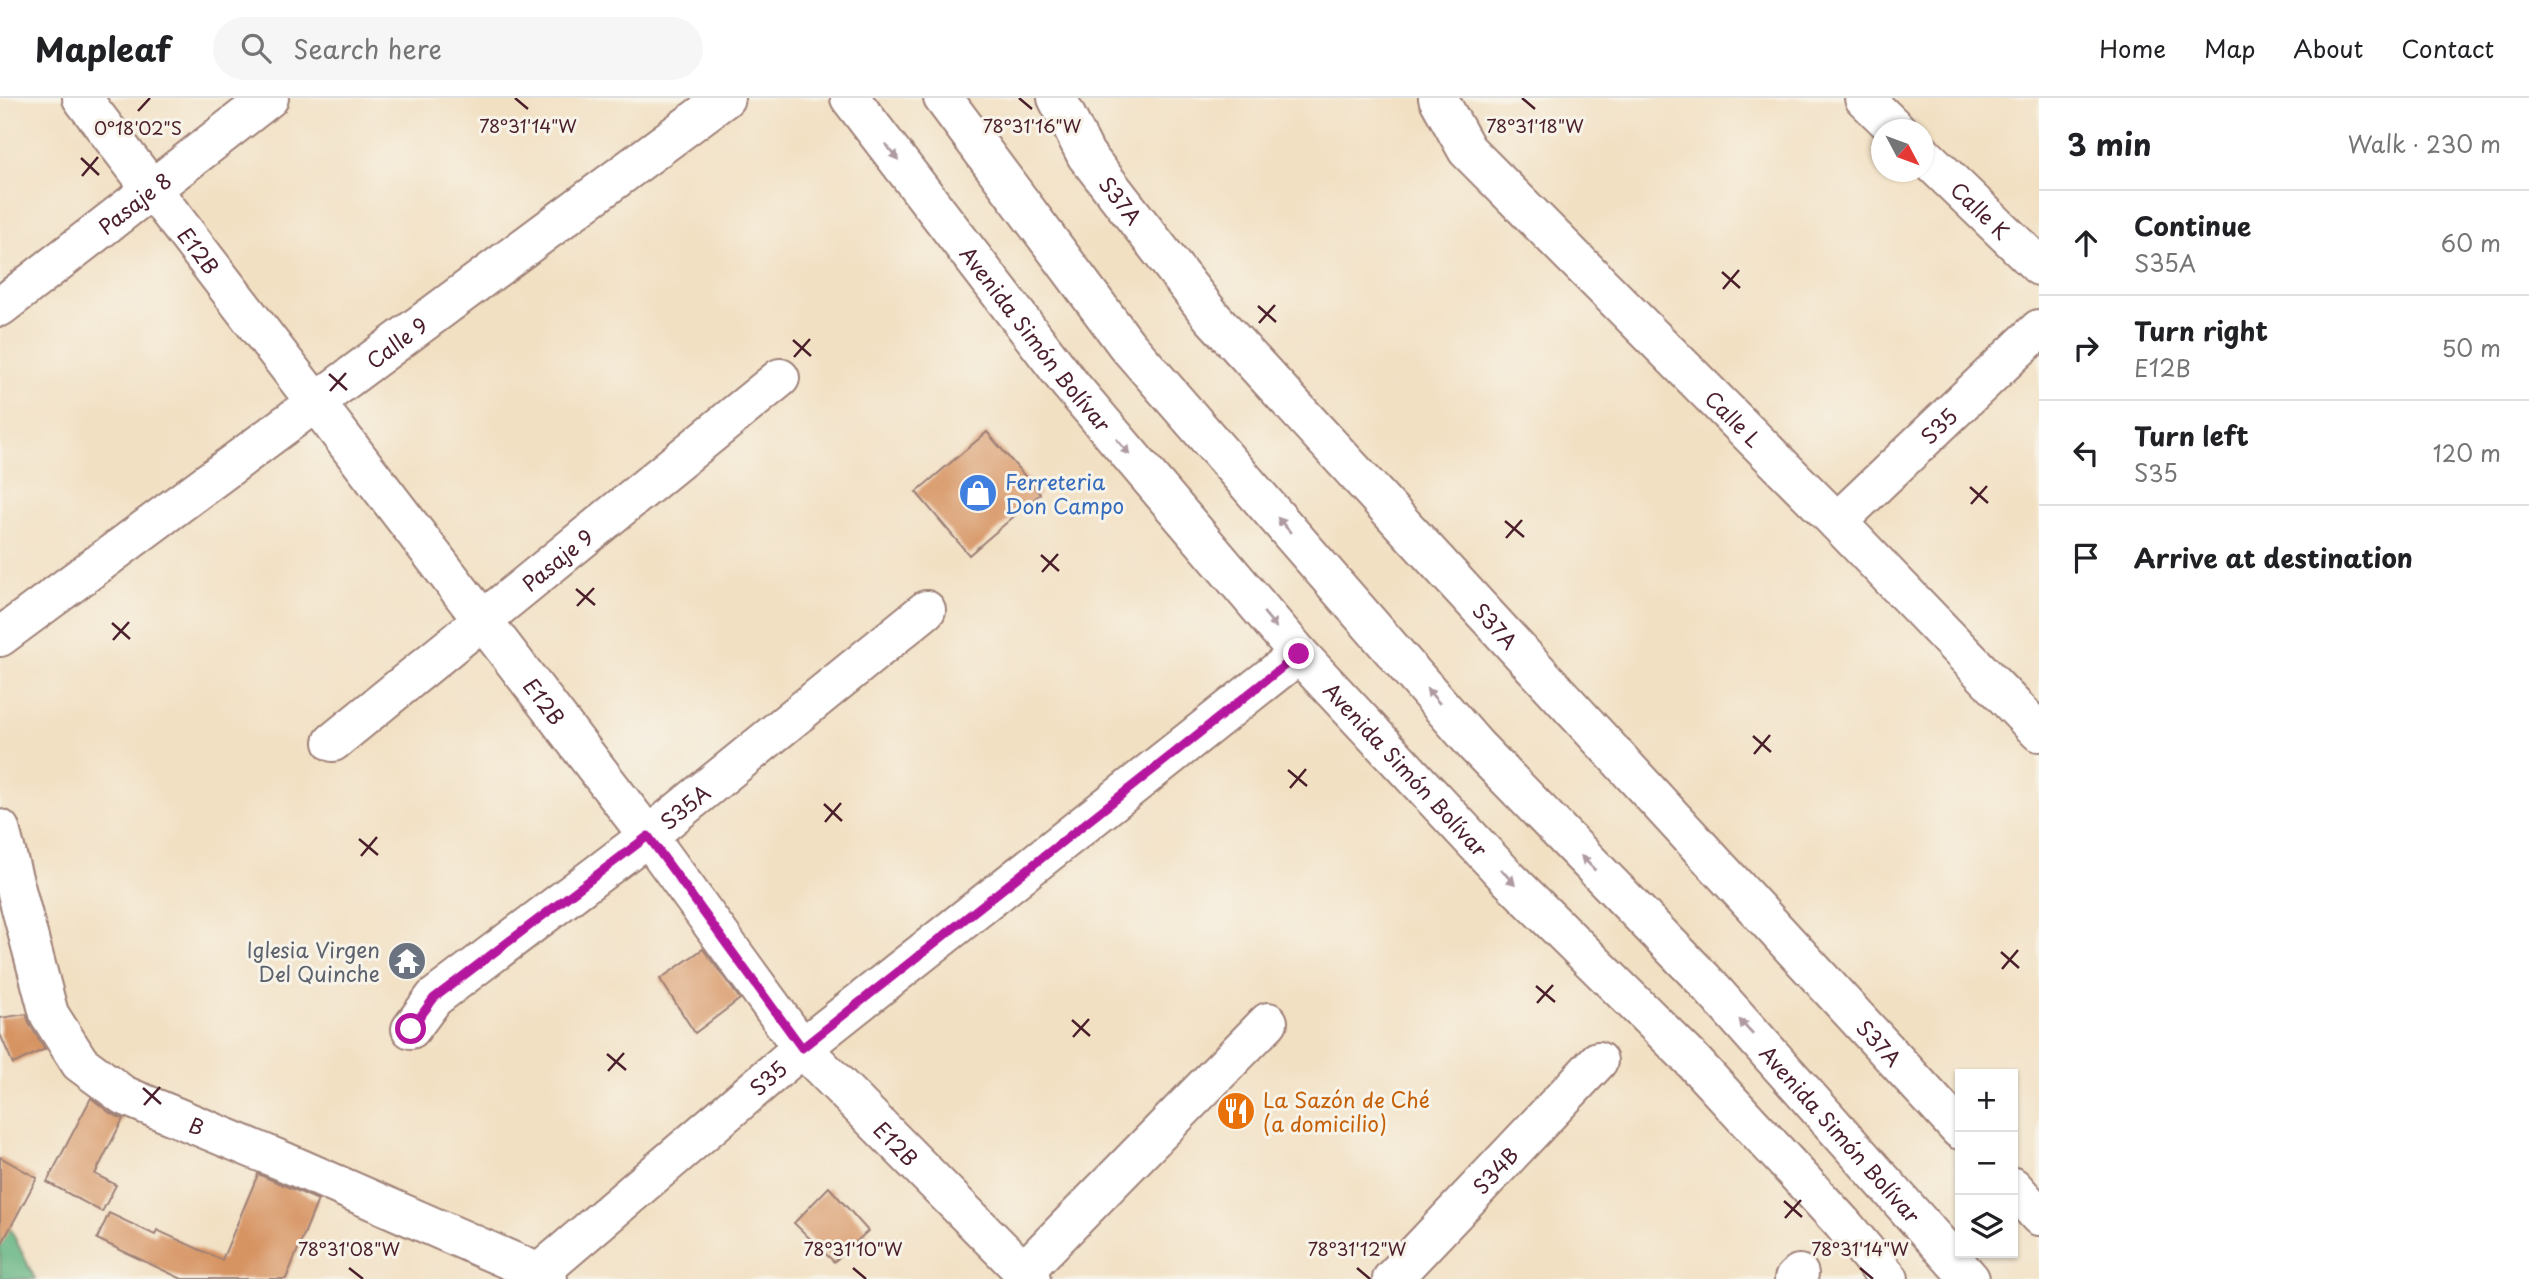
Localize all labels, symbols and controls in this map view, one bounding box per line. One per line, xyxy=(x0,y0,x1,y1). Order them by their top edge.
search box xyxy=(213,17,703,80)
text: Mapleaf xyxy=(35,23,171,73)
icon: search xyxy=(237,29,275,67)
text: Search here xyxy=(293,29,442,68)
text: Home xyxy=(2099,30,2166,66)
text: Map xyxy=(2204,30,2255,66)
text: About xyxy=(2293,30,2363,66)
text: Contact xyxy=(2401,30,2494,66)
text: 78°31'14"W xyxy=(479,112,577,139)
text: 78°31'16"W xyxy=(983,112,1082,139)
text: 78°31'18"W xyxy=(1486,112,1584,139)
text: 0°18'02"S xyxy=(94,114,182,141)
north arrow xyxy=(1871,119,1934,182)
text: 3 min xyxy=(2067,121,2152,166)
text: Walk · 230 m xyxy=(2348,126,2501,161)
one-way arrow xyxy=(884,143,898,161)
street label: Pasaje 8 xyxy=(91,164,178,241)
street label: S37A xyxy=(1092,169,1150,231)
street label: Calle K xyxy=(1944,174,2018,246)
text: Continue xyxy=(2134,206,2251,245)
street label: E12B xyxy=(170,220,227,281)
icon: ahead xyxy=(2067,224,2105,262)
text: 60 m xyxy=(2441,225,2501,260)
street label: Avenida Simón Bolívar xyxy=(953,239,1120,438)
text: S35A xyxy=(2134,245,2196,280)
street label: Calle 9 xyxy=(359,309,434,376)
text: Turn right xyxy=(2134,311,2268,350)
icon: right xyxy=(2067,329,2105,367)
text: 50 m xyxy=(2441,330,2501,365)
text: E12B xyxy=(2134,350,2191,385)
street label: Calle L xyxy=(1698,382,1770,454)
street label: S35 xyxy=(1913,400,1964,451)
text: Turn left xyxy=(2134,416,2249,455)
icon: left xyxy=(2067,434,2105,472)
text: 120 m xyxy=(2433,435,2501,470)
one-way arrow xyxy=(1115,438,1130,455)
text: S35 xyxy=(2134,455,2178,490)
place label: Ferreteria Don Campo xyxy=(1005,465,1124,521)
shop icon: Ferreteria Don Campo xyxy=(957,472,999,514)
one-way arrow xyxy=(1277,516,1292,533)
street label: Pasaje 9 xyxy=(514,521,600,598)
text: Arrive at destination xyxy=(2134,538,2413,577)
icon: arrive xyxy=(2067,539,2105,577)
street label: S37A xyxy=(1466,595,1526,656)
one-way arrow xyxy=(1262,611,1278,629)
route end xyxy=(1283,638,1314,669)
street label: E12B xyxy=(516,671,573,731)
street label: Avenida Simón Bolívar xyxy=(1317,674,1496,864)
one-way arrow xyxy=(1425,687,1441,705)
street label: S35A xyxy=(652,776,717,837)
one-way arrow xyxy=(1580,854,1597,871)
one-way arrow xyxy=(1499,868,1515,885)
place label: Iglesia Virgen Del Quinche xyxy=(247,933,380,989)
temple icon: Iglesia Virgen Del Quinche xyxy=(386,940,428,982)
street label: S37A xyxy=(1849,1012,1910,1073)
route start xyxy=(395,1013,426,1044)
one-way arrow xyxy=(1738,1019,1754,1036)
street label: Avenida Simón Bolívar xyxy=(1753,1038,1929,1230)
street label: S35 xyxy=(742,1052,793,1103)
map controls xyxy=(1955,1069,2018,1258)
button: + xyxy=(1955,1069,2018,1132)
place label: La Sazón de Ché (a domicilio) xyxy=(1263,1083,1430,1139)
restaurant icon: La Sazón de Ché (a domicilio) xyxy=(1215,1090,1257,1132)
street label: B xyxy=(184,1108,209,1143)
street label: E12B xyxy=(867,1113,926,1173)
button: − xyxy=(1955,1132,2018,1195)
street label: S34B xyxy=(1465,1139,1525,1201)
button: layers xyxy=(1955,1195,2018,1258)
text: 78°31'08"W xyxy=(298,1235,401,1262)
text: 78°31'10"W xyxy=(804,1235,903,1262)
text: 78°31'12"W xyxy=(1308,1235,1407,1262)
text: 78°31'14"W xyxy=(1811,1235,1909,1262)

